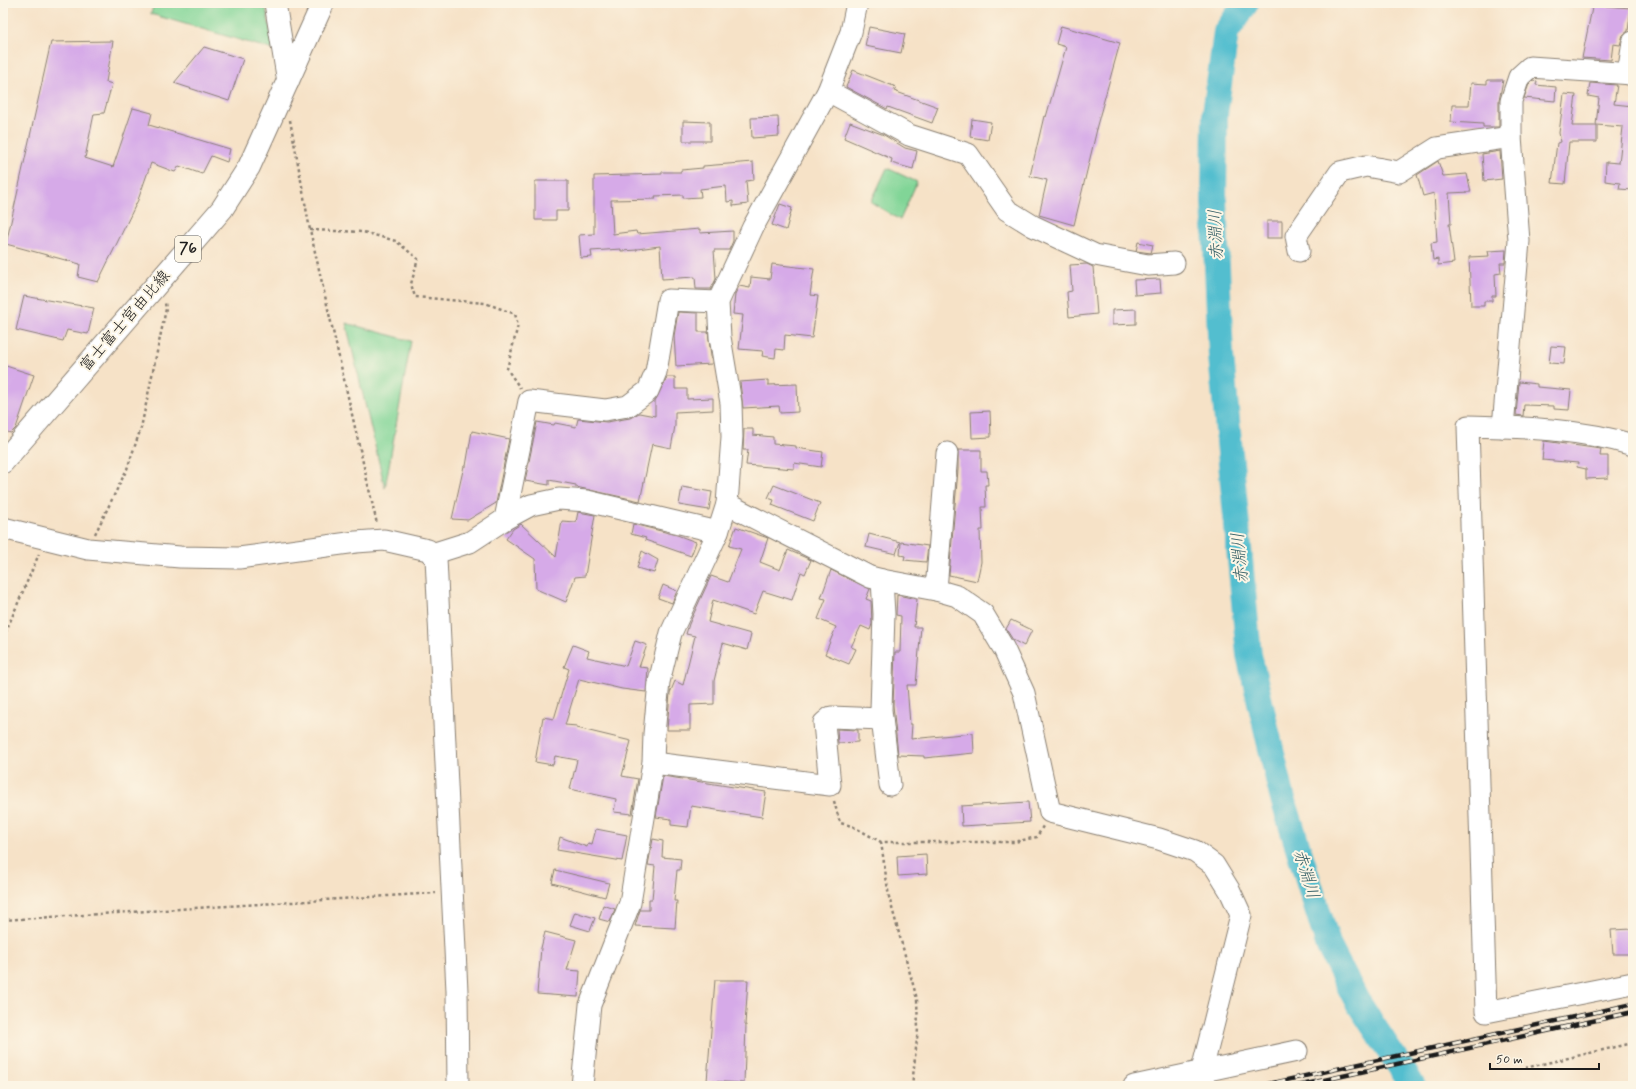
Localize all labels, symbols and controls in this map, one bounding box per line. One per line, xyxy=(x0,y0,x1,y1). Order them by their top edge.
water label: 赤淵川 xyxy=(1204,209,1228,261)
road number: 76 xyxy=(175,236,201,262)
street label: 富士富士宮由比線 xyxy=(75,266,175,376)
water label: 赤淵川 xyxy=(1227,532,1253,584)
water label: 赤淵川 xyxy=(1288,846,1324,902)
scale bar xyxy=(1490,1045,1599,1071)
text: 50 m xyxy=(1496,1052,1523,1068)

